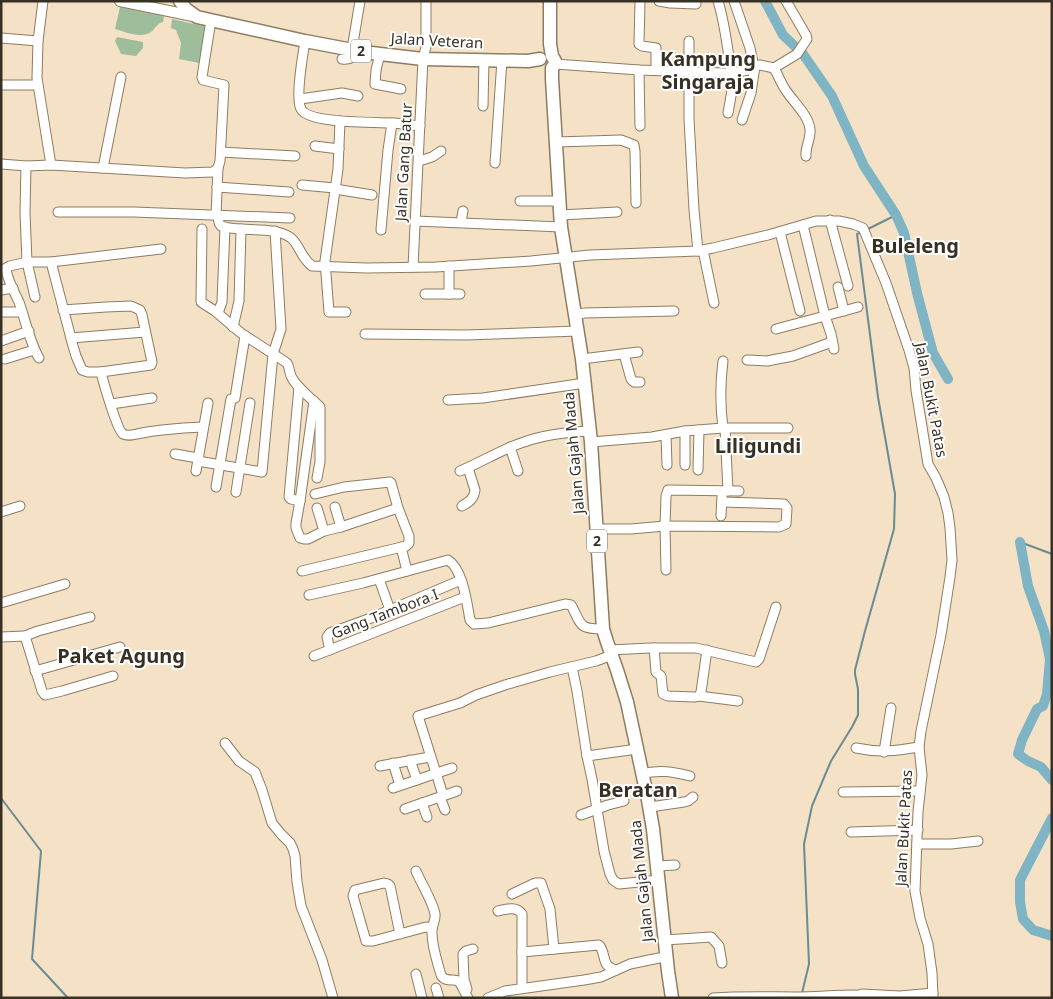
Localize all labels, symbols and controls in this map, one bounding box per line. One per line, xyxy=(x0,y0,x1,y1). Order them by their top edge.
street label: Jalan Veteran xyxy=(388,27,484,52)
road number: 2 xyxy=(351,40,371,62)
district label: Kampung Singaraja xyxy=(660,45,756,95)
street label: Jalan Gang Batur xyxy=(390,102,416,224)
district label: Buleleng xyxy=(871,232,959,259)
street label: Jalan Bukit Patas xyxy=(911,339,953,459)
street label: Jalan Gajah Mada xyxy=(558,391,588,517)
district label: Liligundi xyxy=(715,432,801,459)
road number: 2 xyxy=(587,530,607,552)
street label: Gang Tambora I xyxy=(328,583,441,643)
district label: Paket Agung xyxy=(57,642,185,669)
street label: Jalan Bukit Patas xyxy=(890,769,916,889)
district label: Beratan xyxy=(598,776,678,803)
street label: Jalan Gajah Mada xyxy=(625,819,658,945)

